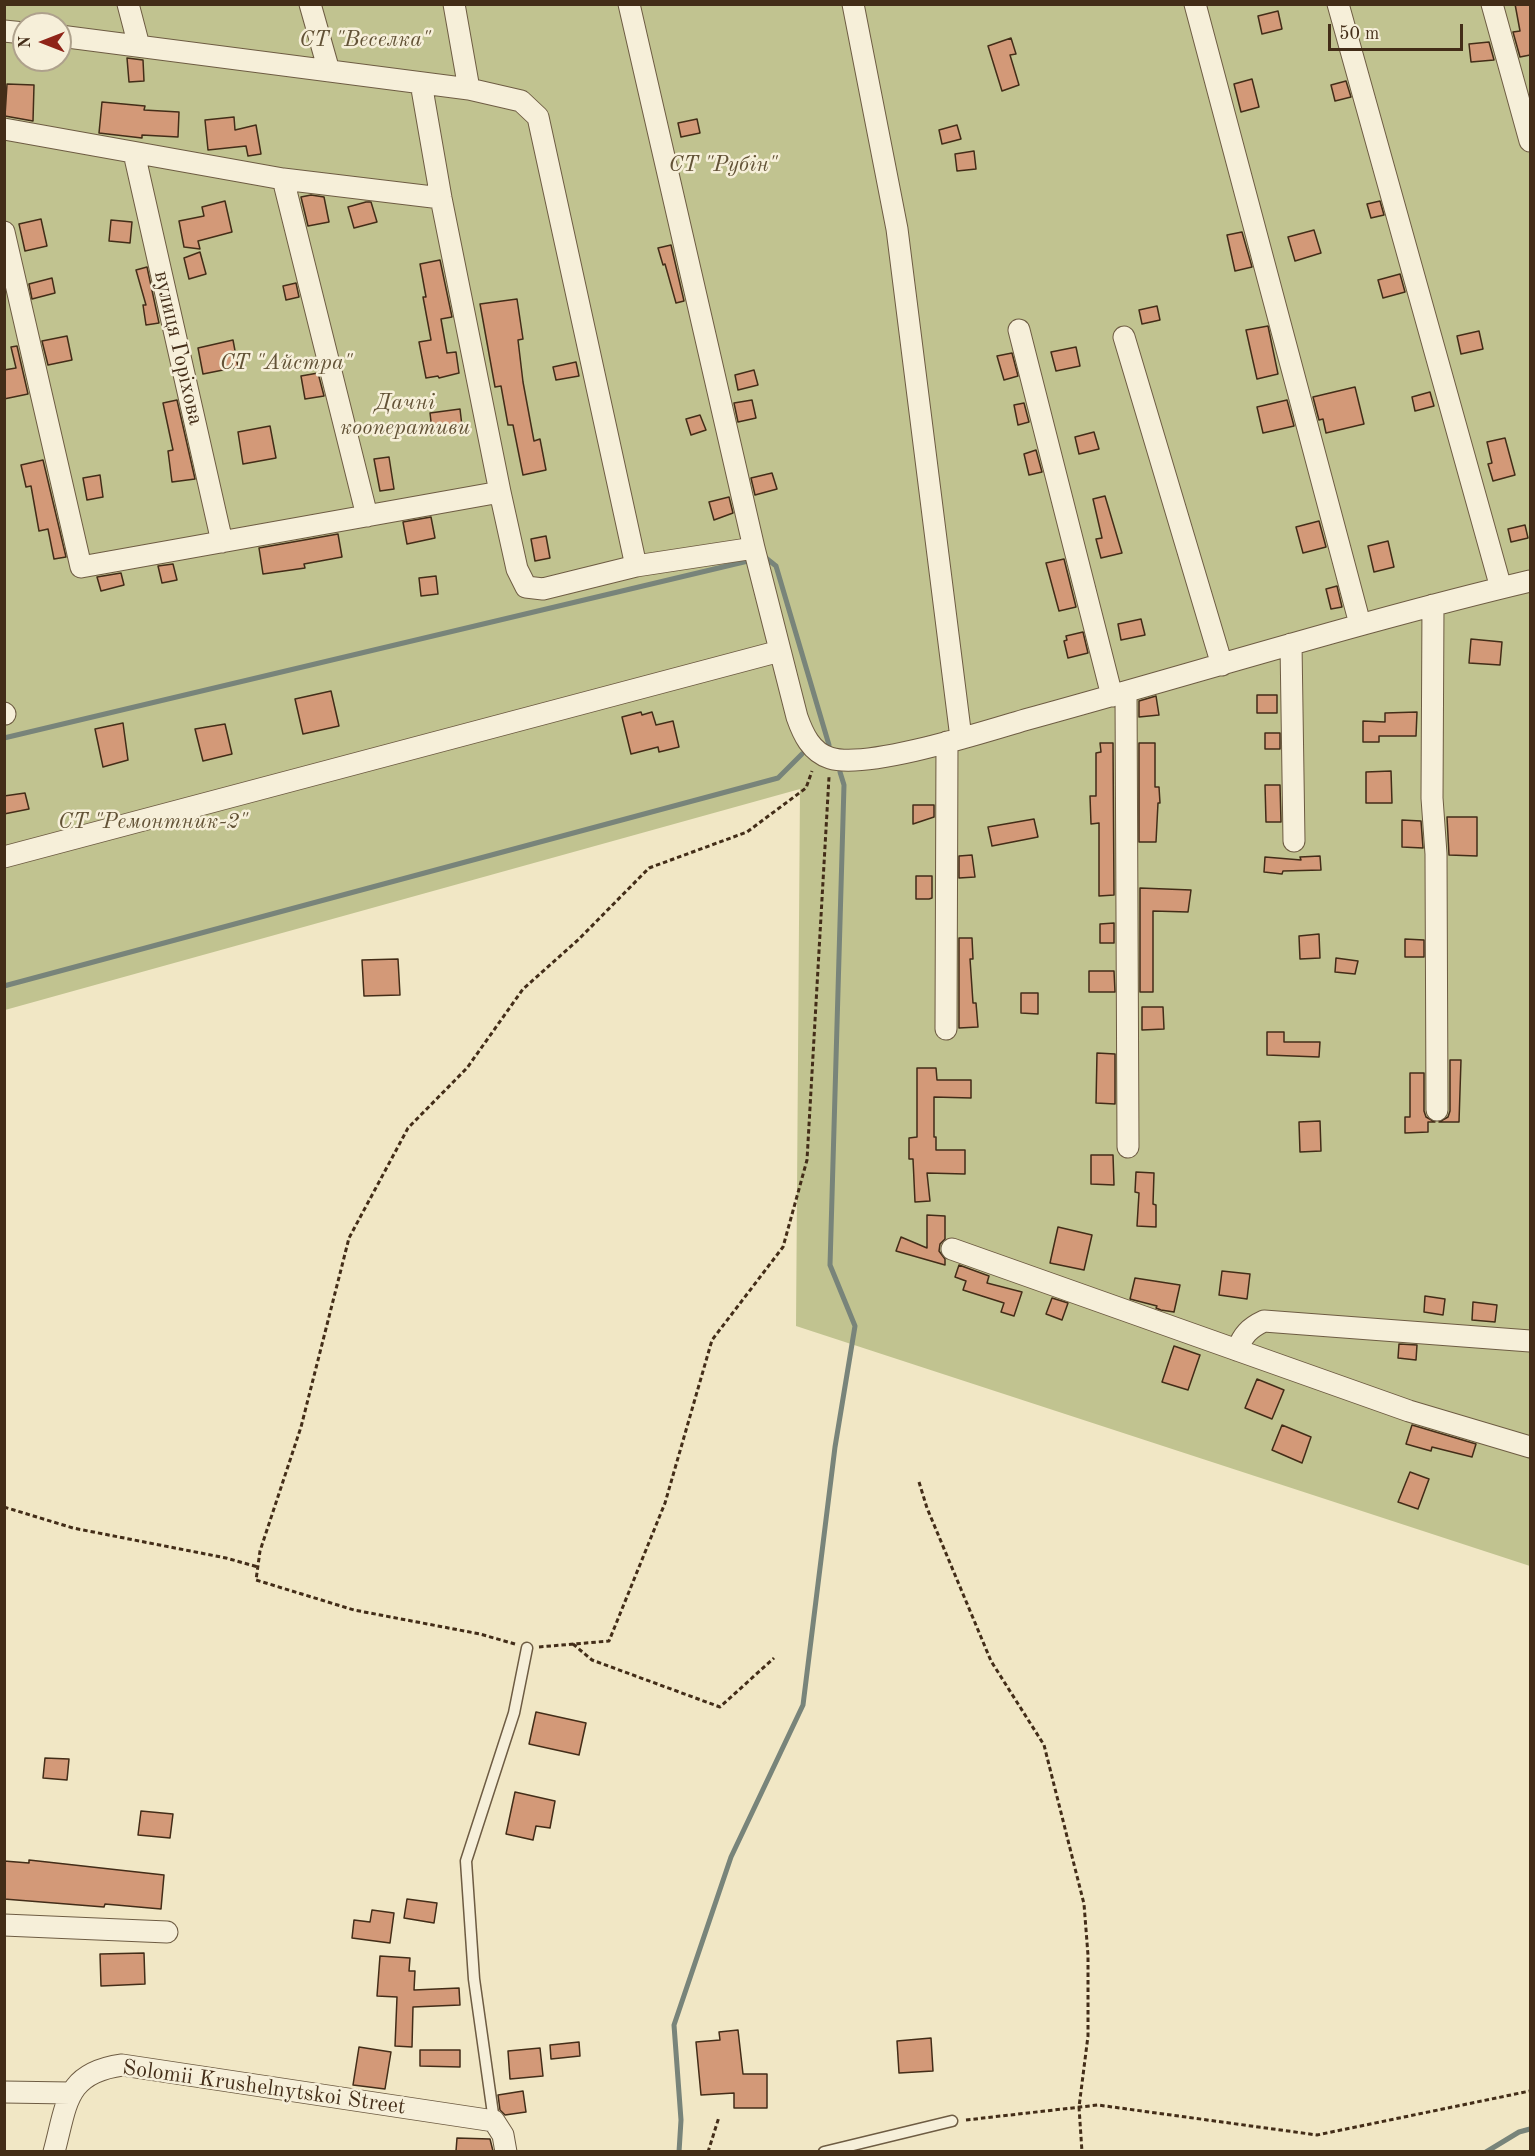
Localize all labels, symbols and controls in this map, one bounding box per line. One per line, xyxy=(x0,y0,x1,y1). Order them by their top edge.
north arrow xyxy=(12,12,72,72)
scale bar xyxy=(1331,12,1466,50)
text: 50 m xyxy=(1339,25,1379,43)
park label: СТ "Веселка" xyxy=(299,27,431,53)
text: N xyxy=(18,36,34,48)
park label: СТ "Рубін" xyxy=(668,152,778,178)
street label: вулиця Горіхова xyxy=(147,268,209,428)
park label: СТ "Айстра" xyxy=(220,350,352,376)
park label: Дачні кооперативи xyxy=(340,390,470,442)
park label: СТ "Ремонтник-2" xyxy=(58,809,248,835)
street label: Solomii Krushelnytskoi Street xyxy=(121,2055,407,2121)

